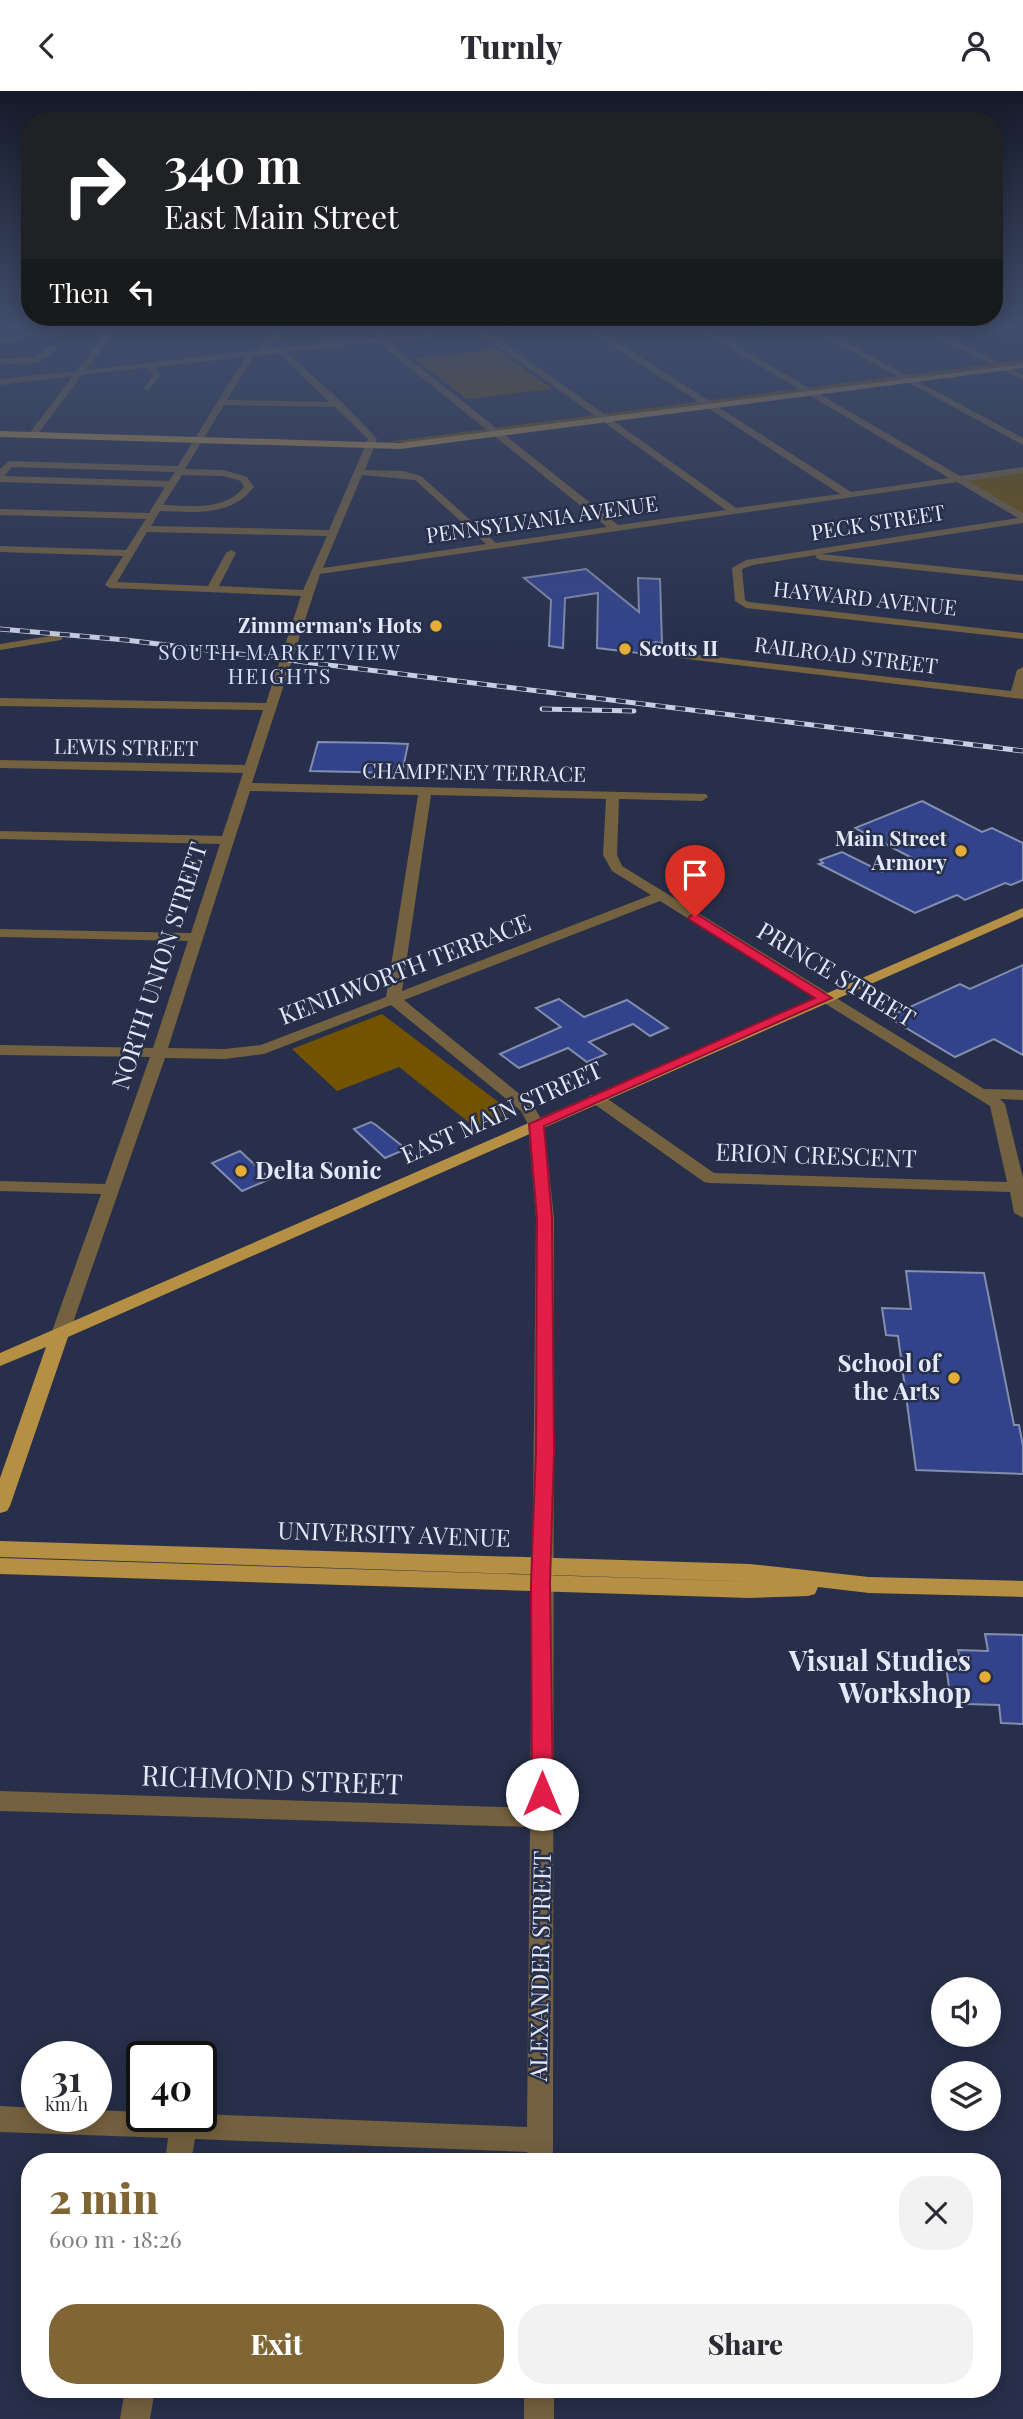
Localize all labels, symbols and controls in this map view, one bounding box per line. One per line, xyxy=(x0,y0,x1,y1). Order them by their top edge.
text: Turnly xyxy=(460,24,563,67)
icon: back xyxy=(28,27,66,65)
icon: person xyxy=(957,27,995,65)
text: 340 m xyxy=(164,131,301,196)
icon: right xyxy=(49,140,140,231)
text: East Main Street xyxy=(164,194,399,237)
icon: left xyxy=(123,273,161,311)
text: Then xyxy=(49,275,109,310)
street label: PENNSYLVANIA AVENUE xyxy=(424,488,659,548)
street label: PECK STREET xyxy=(809,497,947,545)
street label: HAYWARD AVENUE xyxy=(772,573,958,621)
place label: Zimmerman's Hots xyxy=(238,610,422,638)
marker: Zimmerman's Hots xyxy=(428,618,444,634)
street label: RAILROAD STREET xyxy=(753,629,940,679)
place label: Scotts II xyxy=(639,633,718,661)
district label: SOUTH MARKETVIEW HEIGHTS xyxy=(158,637,402,689)
marker: Scotts II xyxy=(617,641,633,657)
street label: LEWIS STREET xyxy=(54,731,198,761)
street label: CHAMPENEY TERRACE xyxy=(362,755,586,787)
place label: Main Street Armory xyxy=(835,823,948,875)
street label: NORTH UNION STREET xyxy=(103,838,213,1093)
marker: Main Street Armory xyxy=(953,843,969,859)
pin xyxy=(665,845,725,917)
icon: arrive xyxy=(676,856,714,894)
street label: KENILWORTH TERRACE xyxy=(274,905,535,1031)
street label: PRINCE STREET xyxy=(752,913,922,1033)
street label: EAST MAIN STREET xyxy=(395,1052,607,1170)
street label: ERION CRESCENT xyxy=(715,1134,917,1174)
place label: Delta Sonic xyxy=(255,1153,381,1185)
marker: Delta Sonic xyxy=(233,1163,249,1179)
place label: School of the Arts xyxy=(838,1346,943,1406)
marker: School of the Arts xyxy=(946,1370,962,1386)
street label: UNIVERSITY AVENUE xyxy=(277,1513,511,1553)
place label: Visual Studies Workshop xyxy=(788,1641,971,1710)
marker: Visual Studies Workshop xyxy=(977,1669,993,1685)
street label: RICHMOND STREET xyxy=(141,1755,403,1802)
position arrow xyxy=(505,1757,579,1831)
street label: ALEXANDER STREET xyxy=(521,1850,557,2083)
map controls xyxy=(931,1977,1001,2131)
button: sound xyxy=(931,1977,1001,2047)
speed limit sign: 40 xyxy=(126,2041,217,2132)
text: 31 xyxy=(51,2054,82,2101)
button: layers xyxy=(931,2061,1001,2131)
text: km/h xyxy=(45,2092,88,2116)
text: 2 min xyxy=(49,2169,158,2225)
button: close xyxy=(899,2176,973,2250)
text: 600 m · 18:26 xyxy=(49,2223,182,2254)
button: Exit xyxy=(49,2304,504,2384)
button: Share xyxy=(518,2304,973,2384)

